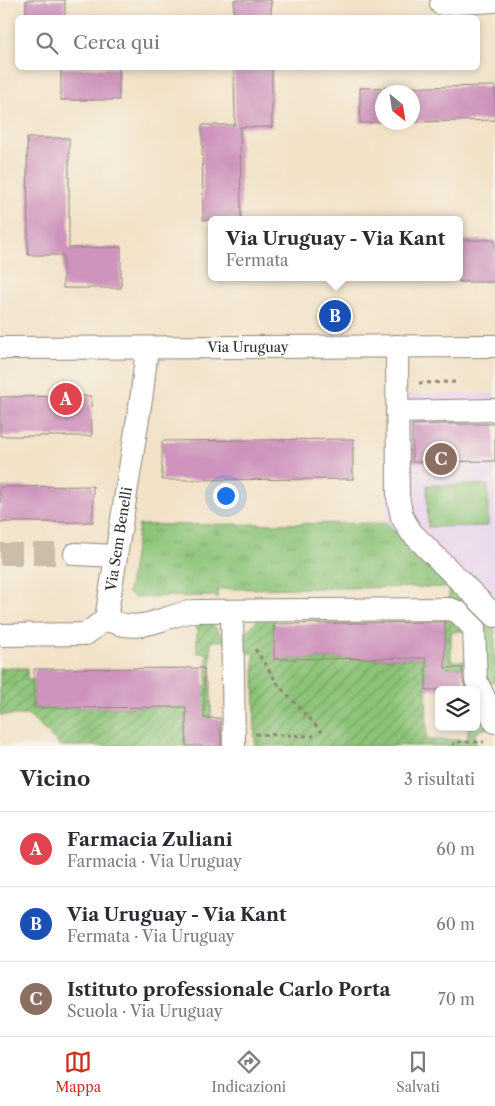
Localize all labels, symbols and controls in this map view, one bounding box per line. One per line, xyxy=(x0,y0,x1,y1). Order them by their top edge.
search box xyxy=(15,15,480,70)
icon: search xyxy=(33,29,61,57)
text: Cerca qui xyxy=(73,31,160,54)
north arrow xyxy=(375,85,420,130)
popup xyxy=(208,216,463,281)
text: Via Uruguay - Via Kant xyxy=(226,227,445,250)
text: Fermata xyxy=(226,250,289,270)
pin: B xyxy=(319,297,351,335)
street label: Via Uruguay xyxy=(206,338,289,356)
pin: A xyxy=(50,380,82,418)
pin: C xyxy=(425,440,457,478)
your location xyxy=(213,483,239,509)
street label: Via Sem Benelli xyxy=(101,486,136,593)
map controls xyxy=(435,686,480,731)
button: layers xyxy=(435,686,480,731)
text: Vicino xyxy=(20,766,90,791)
text: 3 risultati xyxy=(404,769,475,789)
text: Farmacia Zuliani xyxy=(67,828,233,851)
text: A xyxy=(30,839,42,859)
text: 60 m xyxy=(436,839,475,859)
text: Farmacia · Via Uruguay xyxy=(67,851,242,871)
text: Via Uruguay - Via Kant xyxy=(67,903,287,926)
text: B xyxy=(30,914,42,934)
text: 60 m xyxy=(436,914,475,934)
text: Fermata · Via Uruguay xyxy=(67,926,235,946)
text: Istituto professionale Carlo Porta xyxy=(67,978,391,1001)
text: C xyxy=(30,989,42,1009)
text: 70 m xyxy=(438,989,475,1009)
text: Scuola · Via Uruguay xyxy=(67,1001,223,1021)
tab: Mappa xyxy=(55,1048,101,1096)
tab: Indicazioni xyxy=(211,1048,286,1096)
tab: Salvati xyxy=(396,1048,440,1096)

